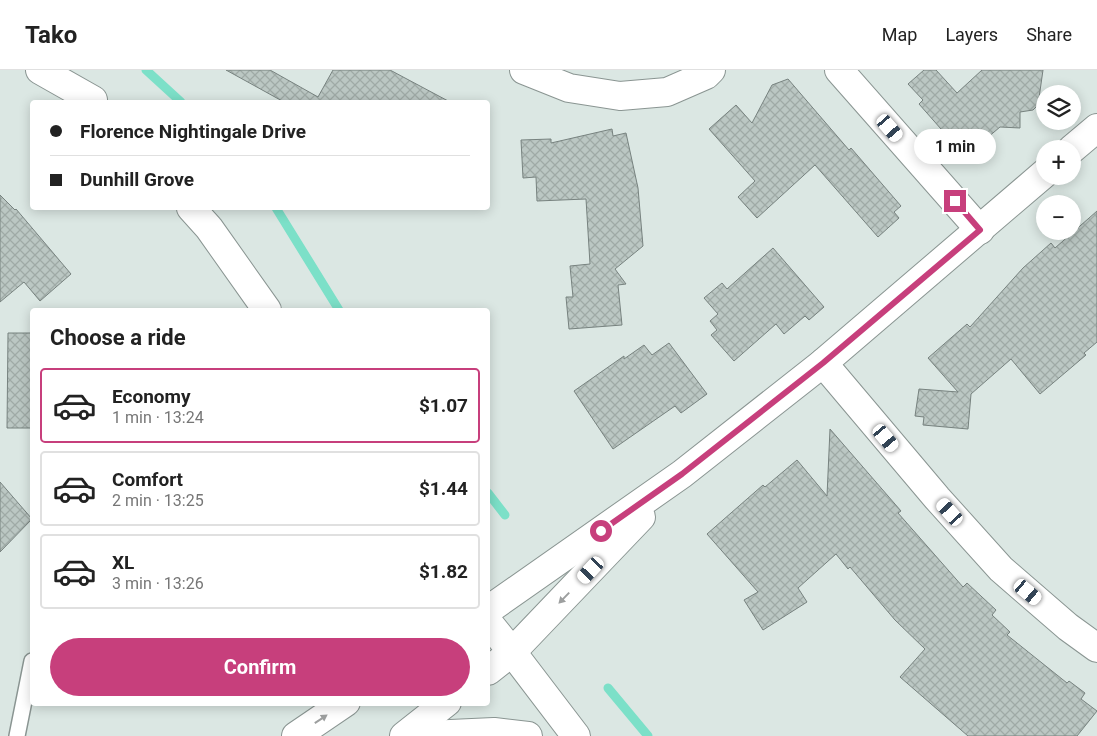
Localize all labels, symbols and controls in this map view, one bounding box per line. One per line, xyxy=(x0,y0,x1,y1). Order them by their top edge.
text: Tako xyxy=(25,21,77,49)
text: Map xyxy=(882,24,917,45)
text: Layers xyxy=(945,24,998,45)
text: Share xyxy=(1026,24,1072,45)
map controls xyxy=(1036,85,1081,240)
button: layers xyxy=(1036,85,1081,130)
car xyxy=(874,112,905,144)
text: Florence Nightingale Drive xyxy=(80,120,306,143)
callout: 1 min xyxy=(914,128,996,164)
text: 1 min xyxy=(935,137,975,156)
button: + xyxy=(1036,140,1081,185)
text: Dunhill Grove xyxy=(80,168,194,191)
route end xyxy=(944,190,966,212)
button: − xyxy=(1036,195,1081,240)
text: Choose a ride xyxy=(50,325,186,350)
icon: car xyxy=(52,383,97,428)
text: Economy xyxy=(112,385,191,408)
text: $1.07 xyxy=(419,394,468,417)
text: 1 min · 13:24 xyxy=(112,408,204,427)
car xyxy=(870,422,901,454)
icon: car xyxy=(52,466,97,511)
text: Comfort xyxy=(112,468,183,491)
text: $1.44 xyxy=(419,477,468,500)
text: 2 min · 13:25 xyxy=(112,491,204,510)
car xyxy=(934,496,965,528)
route start xyxy=(590,520,612,542)
icon: car xyxy=(52,549,97,594)
text: XL xyxy=(112,551,134,574)
car xyxy=(575,554,606,586)
text: $1.82 xyxy=(419,560,468,583)
text: 3 min · 13:26 xyxy=(112,574,204,593)
car xyxy=(1011,577,1044,607)
one-way arrow xyxy=(558,592,570,604)
button: Confirm xyxy=(50,638,470,696)
one-way arrow xyxy=(314,714,328,724)

